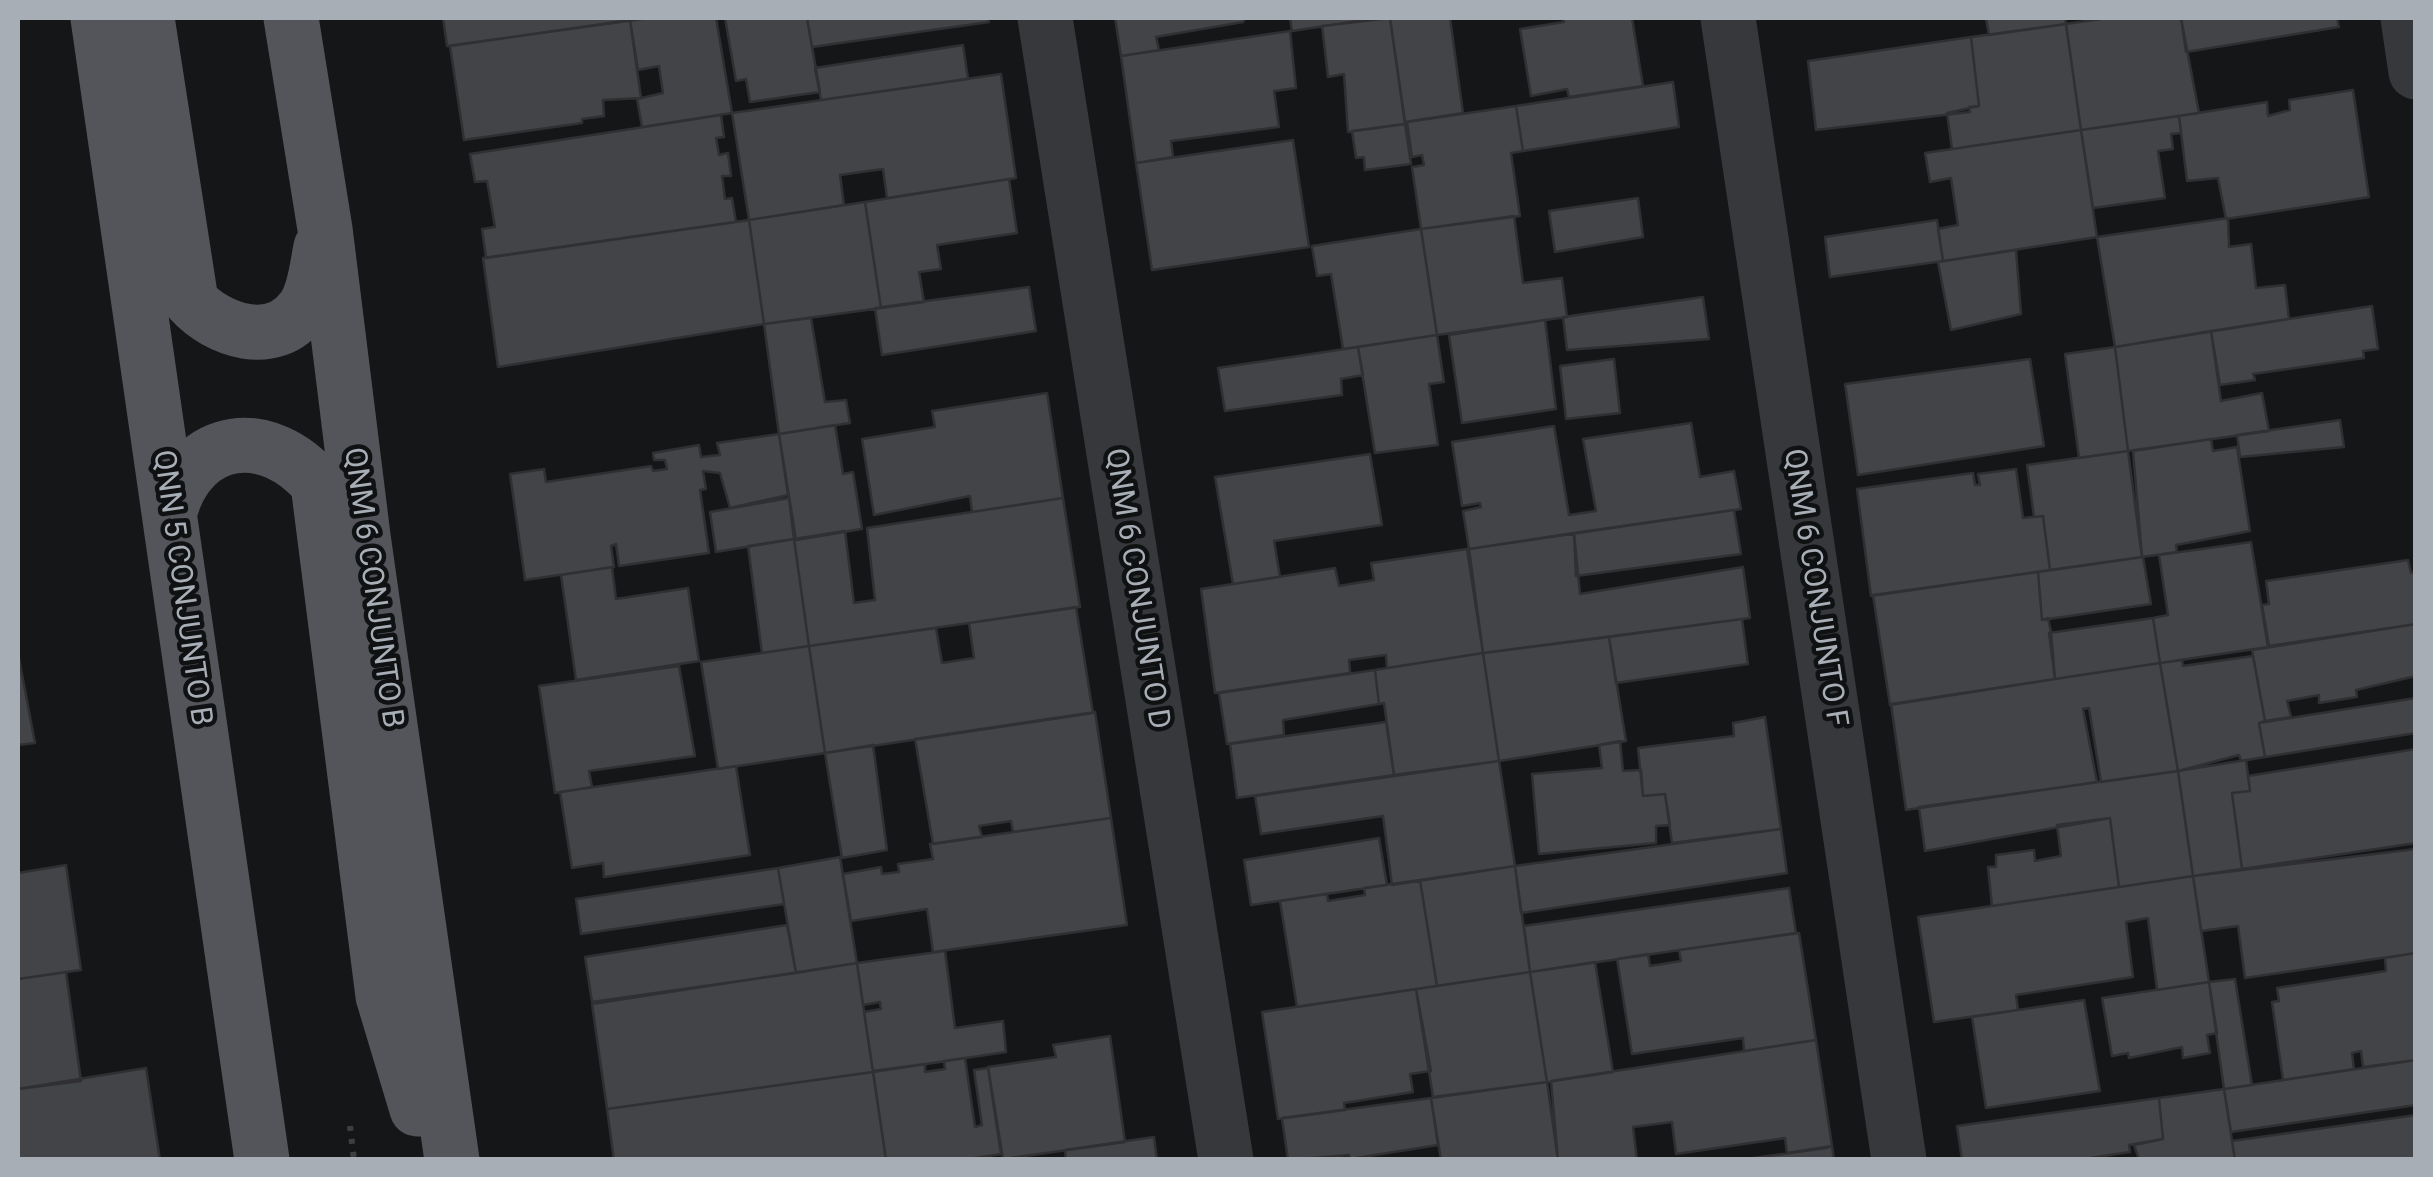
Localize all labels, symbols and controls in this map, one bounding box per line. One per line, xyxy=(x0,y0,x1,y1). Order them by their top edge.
street label: QNM 6 CONJUNTO B xyxy=(334,445,410,731)
street label: QNM 6 CONJUNTO D xyxy=(1096,446,1176,732)
street label: QNM 6 CONJUNTO F xyxy=(1774,447,1854,729)
street label: QNN 5 CONJUNTO B xyxy=(144,448,218,728)

